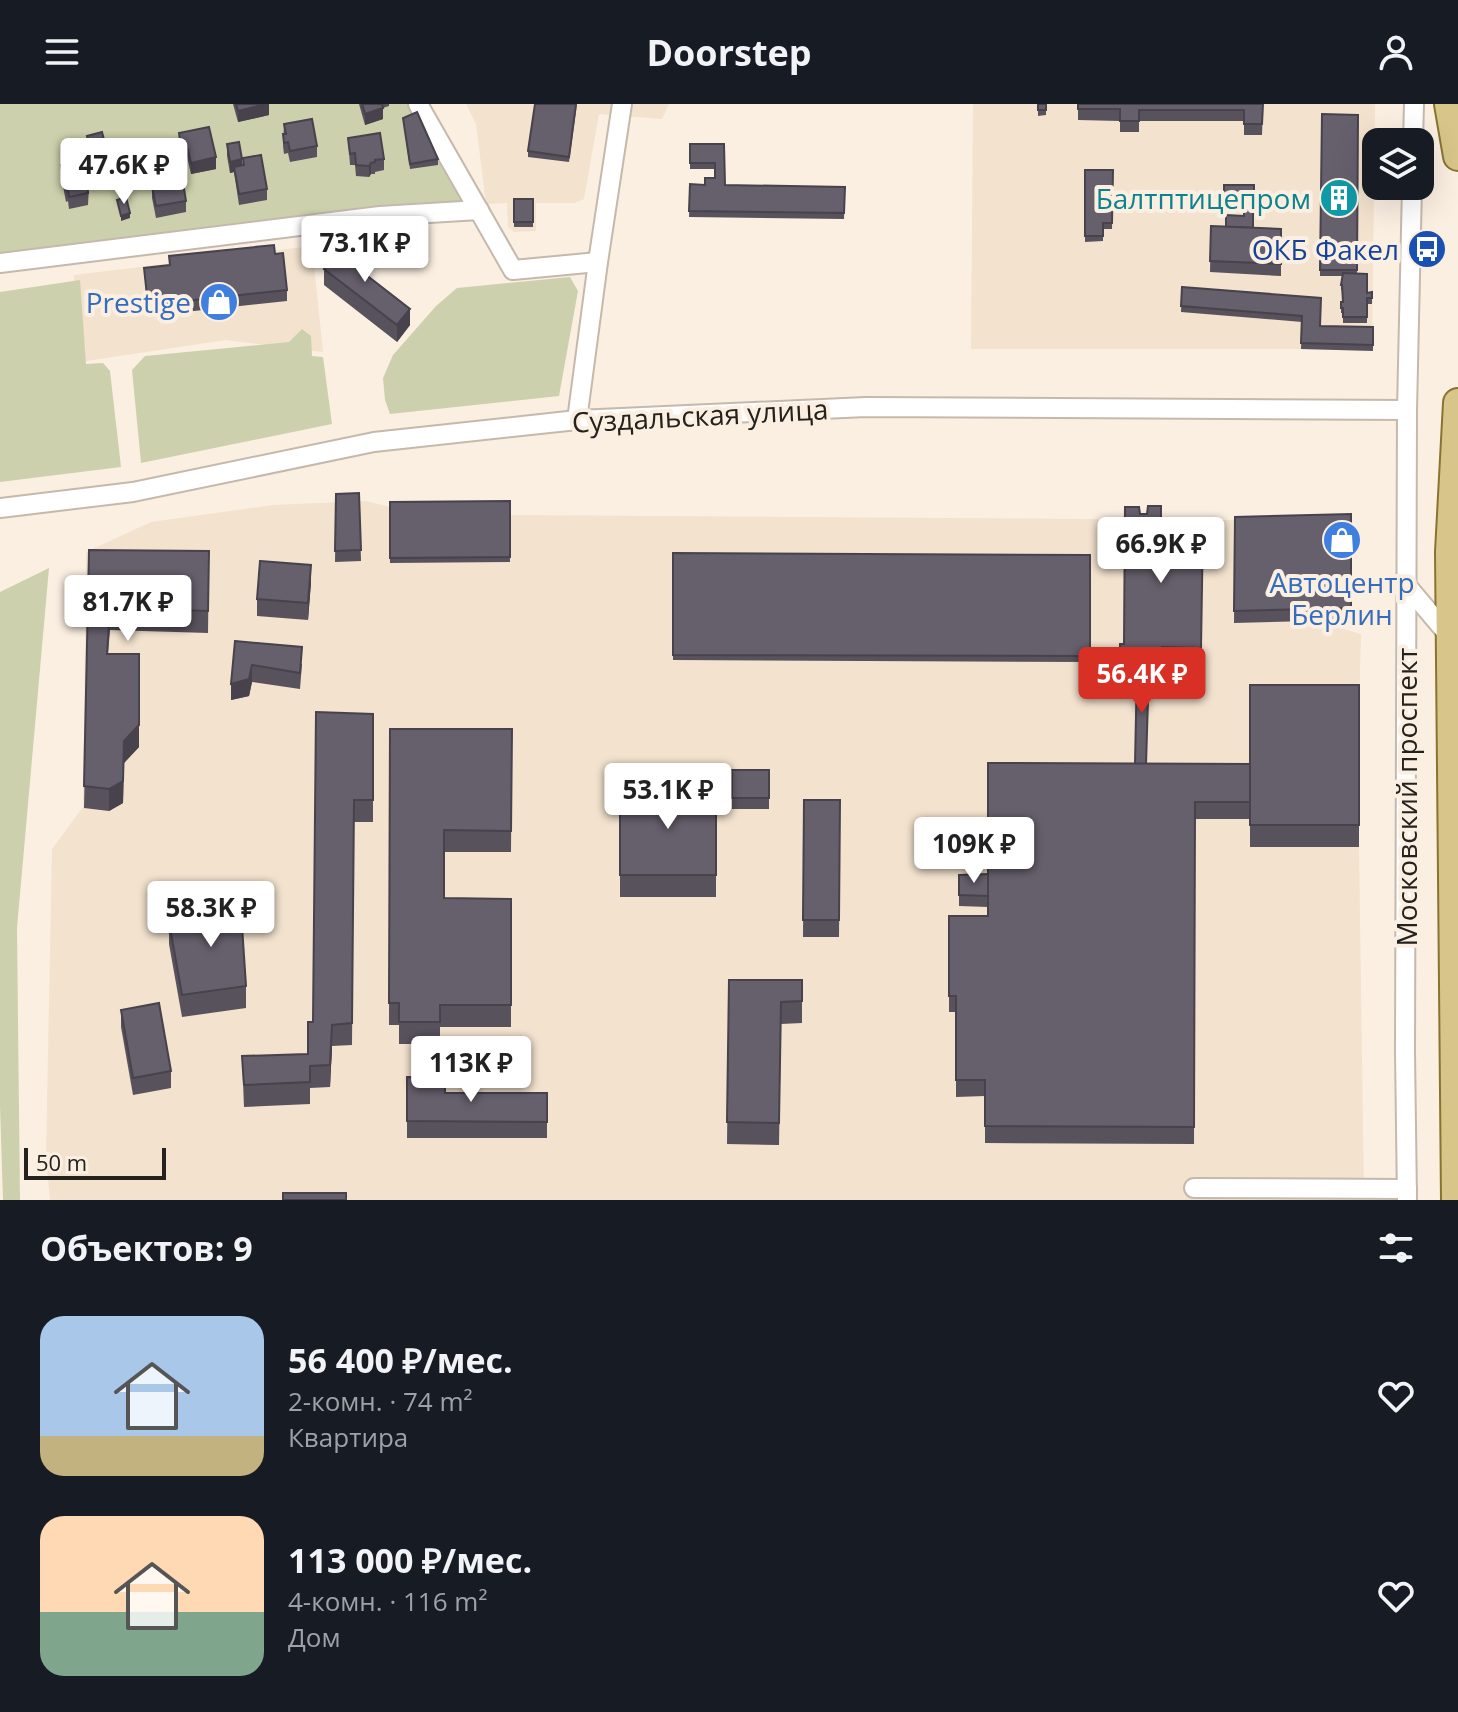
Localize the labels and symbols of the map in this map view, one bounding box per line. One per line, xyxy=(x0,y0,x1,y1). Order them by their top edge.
pin: 47.6K ₽ xyxy=(50,138,198,206)
building icon: Балтптицепром xyxy=(1318,177,1360,219)
place label: Балтптицепром xyxy=(1096,179,1311,217)
pin: 73.1K ₽ xyxy=(291,216,439,284)
bus stop icon: ОКБ Факел xyxy=(1406,228,1448,270)
place label: ОКБ Факел xyxy=(1252,230,1399,268)
shop icon: Prestige xyxy=(198,281,240,323)
place label: Prestige xyxy=(86,283,191,321)
street label: Суздальская улица xyxy=(571,389,829,441)
pin: 66.9K ₽ xyxy=(1087,517,1235,585)
shop icon: Автоцентр Берлин xyxy=(1321,519,1363,561)
place label: Автоцентр Берлин xyxy=(1269,563,1415,633)
pin: 81.7K ₽ xyxy=(54,575,202,643)
pin: 56.4K ₽ xyxy=(1068,647,1216,715)
street label: Московский проспект xyxy=(1387,647,1425,947)
pin: 53.1K ₽ xyxy=(594,763,742,831)
pin: 109K ₽ xyxy=(909,817,1039,885)
pin: 58.3K ₽ xyxy=(137,881,285,949)
pin: 113K ₽ xyxy=(406,1036,536,1104)
scale bar xyxy=(24,1144,166,1180)

